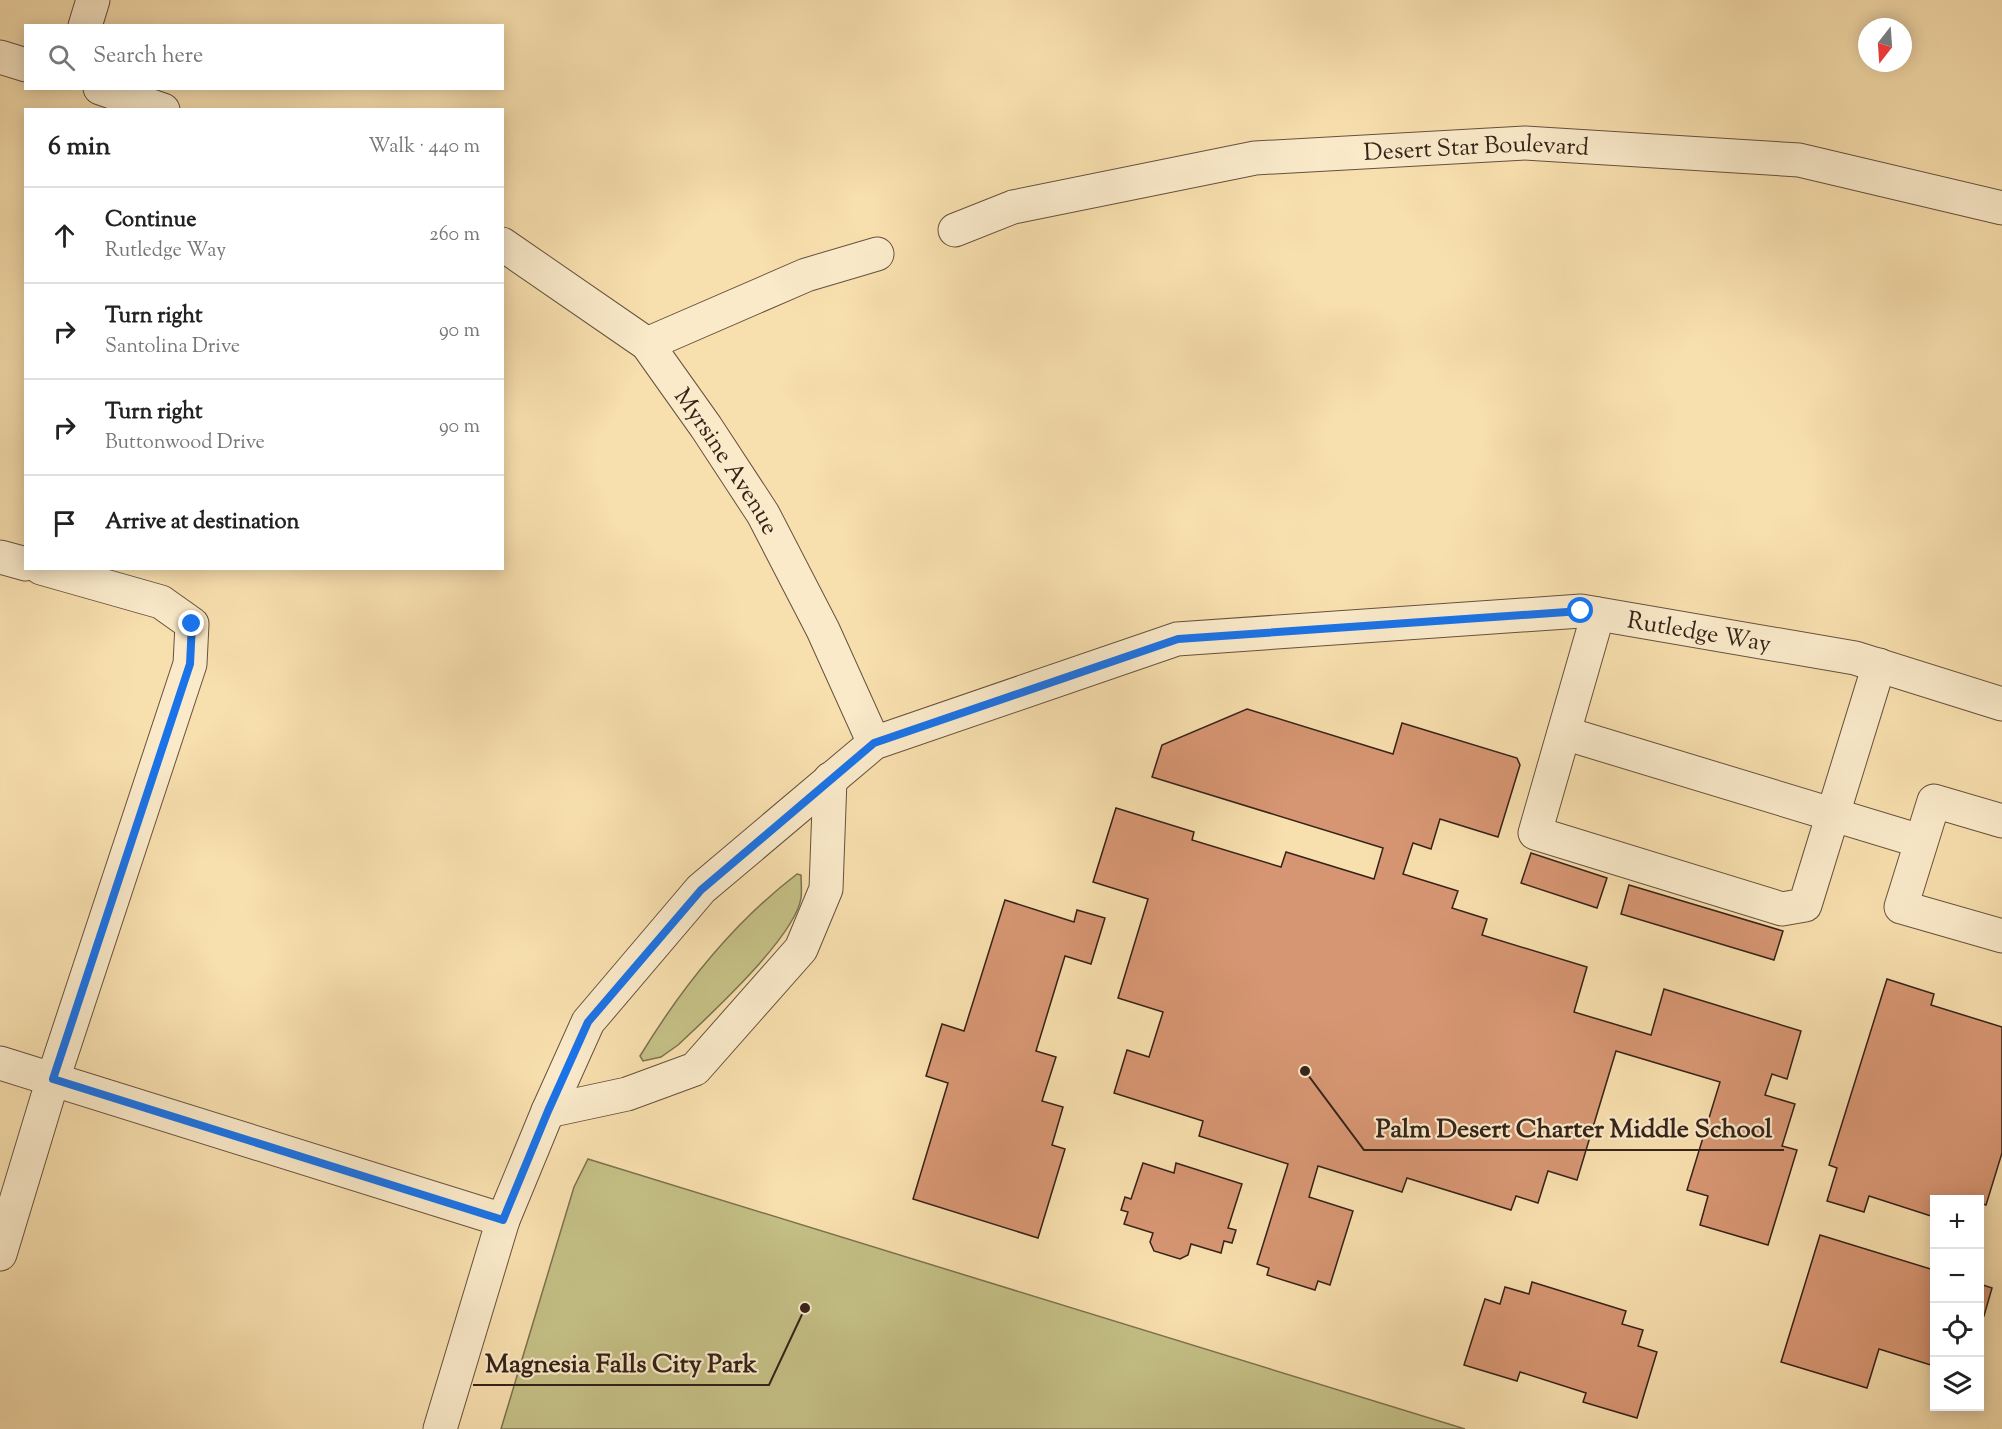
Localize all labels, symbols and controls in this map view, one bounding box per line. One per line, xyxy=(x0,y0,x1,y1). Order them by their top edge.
north arrow xyxy=(1858,18,1912,72)
search box xyxy=(24,24,504,90)
icon: search xyxy=(45,41,78,74)
text: Search here xyxy=(93,41,203,73)
street label: Desert Star Boulevard xyxy=(1363,128,1590,171)
text: 6 min xyxy=(48,129,111,166)
text: Walk · 440 m xyxy=(368,133,480,162)
text: Continue xyxy=(105,205,196,237)
icon: ahead xyxy=(48,219,81,252)
text: 260 m xyxy=(429,221,480,250)
text: Rutledge Way xyxy=(105,237,226,266)
text: Turn right xyxy=(105,301,202,333)
icon: right xyxy=(48,315,81,348)
text: 90 m xyxy=(439,317,480,346)
text: Santolina Drive xyxy=(105,333,240,362)
street label: Myrsine Avenue xyxy=(665,382,786,541)
text: Turn right xyxy=(105,397,202,429)
icon: right xyxy=(48,411,81,444)
text: 90 m xyxy=(439,413,480,442)
text: Buttonwood Drive xyxy=(105,429,265,458)
icon: arrive xyxy=(48,507,81,540)
text: Arrive at destination xyxy=(105,507,300,539)
route start xyxy=(1567,597,1593,623)
street label: Rutledge Way xyxy=(1624,604,1774,662)
route end xyxy=(178,610,204,636)
callout: Palm Desert Charter Middle School xyxy=(1364,1106,1784,1150)
text: Palm Desert Charter Middle School xyxy=(1376,1112,1773,1149)
map controls xyxy=(1930,1195,1984,1411)
button: + xyxy=(1930,1195,1984,1249)
button: − xyxy=(1930,1249,1984,1303)
button: locate xyxy=(1930,1303,1984,1357)
callout: Magnesia Falls City Park xyxy=(473,1341,769,1385)
text: Magnesia Falls City Park xyxy=(485,1347,758,1384)
button: layers xyxy=(1930,1357,1984,1411)

